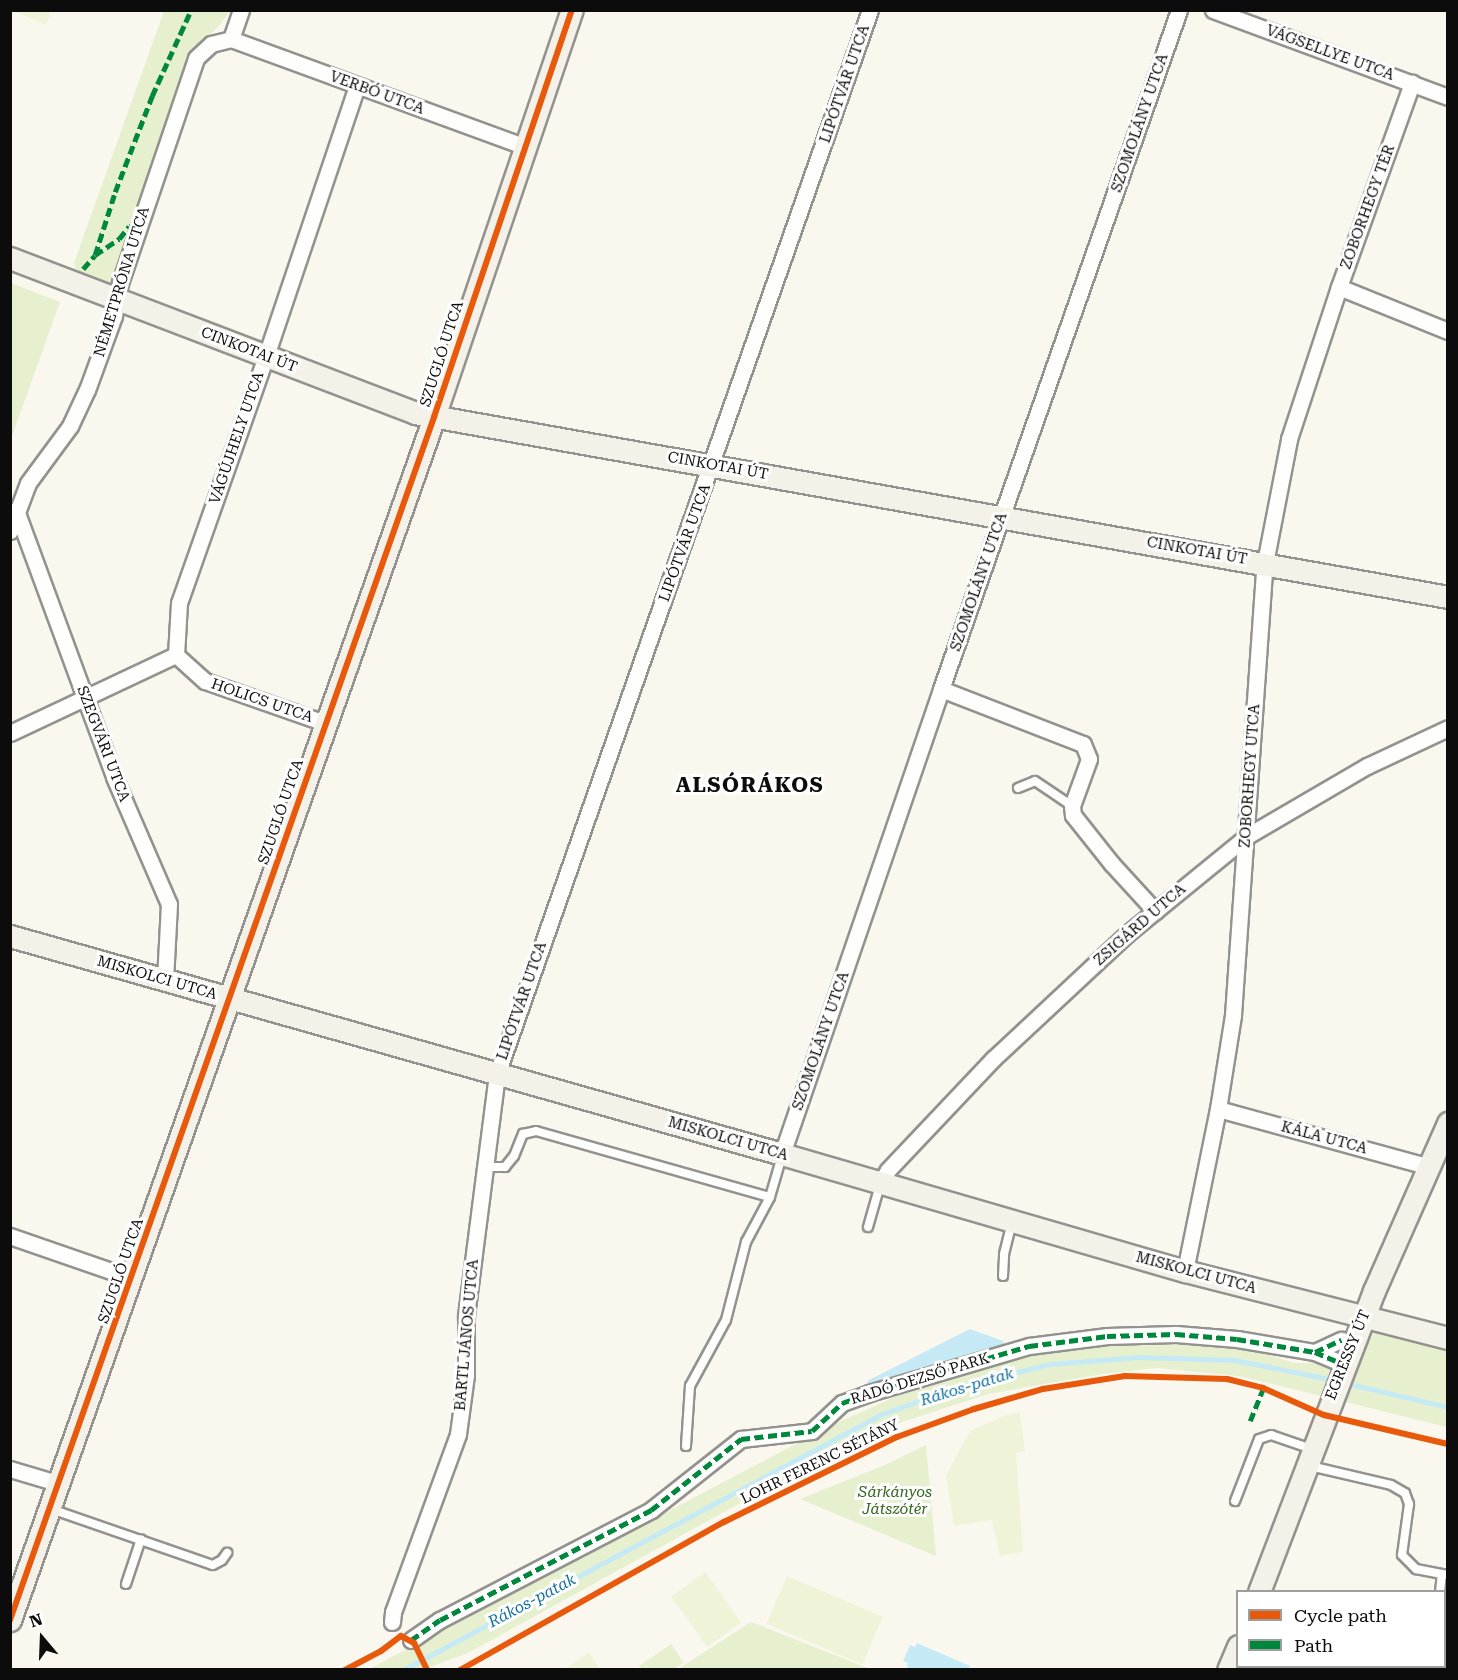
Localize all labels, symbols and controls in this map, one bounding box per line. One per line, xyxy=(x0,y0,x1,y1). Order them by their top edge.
street label: VÁGSELLYE UTCA xyxy=(1264,21,1396,85)
street label: LIPÓTVÁR UTCA xyxy=(816,22,874,146)
street label: SZOMOLÁNY UTCA xyxy=(1108,51,1172,195)
street label: VERBÓ UTCA xyxy=(327,68,427,118)
street label: ZOBORHEGY TÉR xyxy=(1337,142,1399,272)
street label: NÉMETPRÓNA UTCA xyxy=(91,205,153,359)
street label: SZUGLÓ UTCA xyxy=(416,299,468,409)
street label: CINKOTAI ÚT xyxy=(198,323,300,377)
street label: VÁGÚJHELY UTCA xyxy=(206,369,268,507)
street label: CINKOTAI ÚT xyxy=(666,448,770,484)
street label: LIPÓTVÁR UTCA xyxy=(655,482,715,604)
street label: SZOMOLÁNY UTCA xyxy=(947,510,1011,654)
street label: CINKOTAI ÚT xyxy=(1145,533,1249,569)
street label: HOLICS UTCA xyxy=(209,675,315,727)
street label: SZEGVÁRI UTCA xyxy=(73,684,133,804)
street label: ZOBORHEGY UTCA xyxy=(1236,703,1264,849)
street label: SZUGLÓ UTCA xyxy=(255,757,307,867)
district label: ALSÓRÁKOS xyxy=(676,772,824,798)
street label: ZSIGÁRD UTCA xyxy=(1091,880,1189,970)
street label: LIPÓTVÁR UTCA xyxy=(493,939,551,1063)
street label: MISKOLCI UTCA xyxy=(95,952,219,1004)
street label: SZOMOLÁNY UTCA xyxy=(789,969,853,1113)
street label: MISKOLCI UTCA xyxy=(666,1113,790,1165)
street label: KÁLA UTCA xyxy=(1279,1118,1369,1158)
street label: SZUGLÓ UTCA xyxy=(95,1216,147,1326)
street label: MISKOLCI UTCA xyxy=(1134,1248,1258,1298)
street label: BARTL JÁNOS UTCA xyxy=(451,1258,483,1412)
street label: EGRESSY ÚT xyxy=(1322,1307,1374,1403)
street label: RADÓ DEZSŐ PARK xyxy=(848,1349,992,1409)
water label: Rákos-patak xyxy=(918,1364,1016,1410)
street label: LOHR FERENC SÉTÁNY xyxy=(738,1416,902,1508)
park label: Sárkányos Játszótér xyxy=(858,1483,932,1518)
water label: Rákos-patak xyxy=(485,1570,579,1632)
legend xyxy=(1236,1590,1446,1668)
text: Cycle path xyxy=(1294,1605,1387,1626)
north arrow xyxy=(12,1608,72,1668)
text: N xyxy=(27,1610,45,1631)
text: Path xyxy=(1294,1635,1333,1656)

